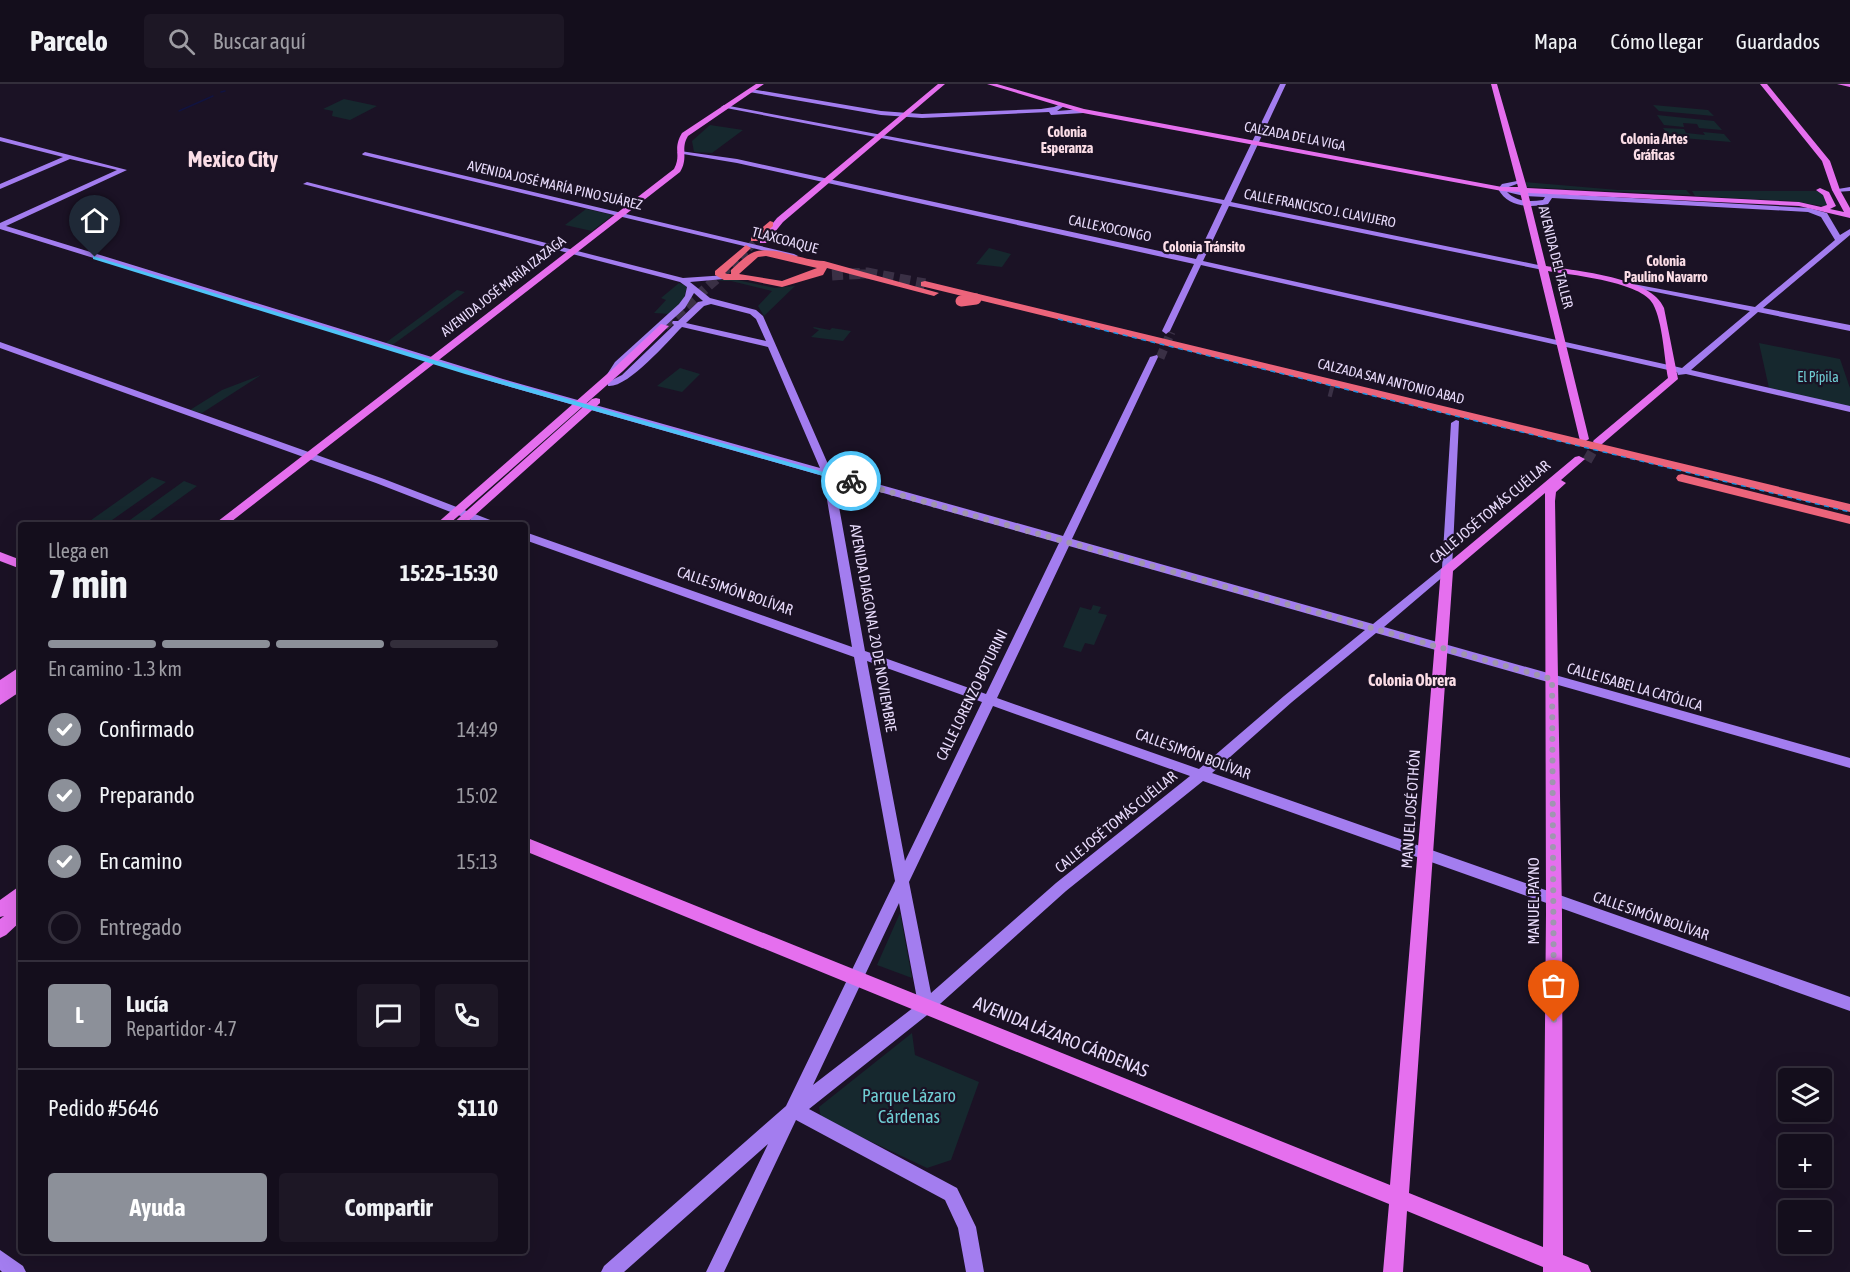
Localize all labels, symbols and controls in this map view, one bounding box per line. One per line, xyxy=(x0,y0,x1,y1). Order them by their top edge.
search box xyxy=(144,14,564,68)
text: Parcelo xyxy=(30,25,108,57)
icon: search xyxy=(165,25,198,58)
text: Buscar aquí xyxy=(213,28,306,54)
text: Mapa xyxy=(1534,29,1578,53)
text: Cómo llegar xyxy=(1611,29,1703,53)
text: Guardados xyxy=(1736,29,1820,53)
street label: CALZADA DE LA VIGA xyxy=(1243,118,1347,154)
district label: Colonia Esperanza xyxy=(1041,124,1094,156)
district label: Colonia Artes Gráficas xyxy=(1620,131,1688,163)
district label: Mexico City xyxy=(188,146,278,172)
street label: AVENIDA JOSÉ MARÍA PINO SUÁREZ xyxy=(466,157,644,213)
street label: CALLE FRANCISCO J. CLAVIJERO xyxy=(1243,185,1397,231)
pin xyxy=(69,195,120,257)
icon: home xyxy=(78,204,111,237)
street label: AVENIDA DEL TALLER xyxy=(1536,204,1576,310)
street label: CALLE XOCONGO xyxy=(1067,211,1153,245)
street label: TLAXCOAQUE xyxy=(750,223,820,257)
street label: AVENIDA JOSÉ MARÍA IZAZAGA xyxy=(437,232,569,340)
district label: Colonia Tránsito xyxy=(1163,239,1246,255)
district label: Colonia Paulino Navarro xyxy=(1624,253,1708,285)
street label: CALZADA SAN ANTONIO ABAD xyxy=(1316,355,1466,407)
park label: El Pípila xyxy=(1797,369,1839,385)
courier xyxy=(821,451,881,511)
street label: CALLE JOSÉ TOMÁS CUÉLLAR xyxy=(1426,456,1554,567)
icon: bike xyxy=(835,465,868,498)
street label: AVENIDA DIAGONAL 20 DE NOVIEMBRE xyxy=(847,523,900,734)
text: Llega en xyxy=(48,539,109,562)
text: 15:25–15:30 xyxy=(400,560,498,586)
text: 7 min xyxy=(48,562,128,606)
street label: CALLE SIMÓN BOLÍVAR xyxy=(675,563,796,618)
street label: CALLE LORENZO BOTURINI xyxy=(932,626,1011,763)
text: En camino · 1.3 km xyxy=(48,657,182,680)
street label: CALLE ISABEL LA CATÓLICA xyxy=(1565,659,1706,714)
district label: Colonia Obrera xyxy=(1368,671,1456,689)
icon: check xyxy=(48,713,81,746)
text: Confirmado xyxy=(99,716,194,742)
text: 14:49 xyxy=(457,718,498,741)
street label: CALLE SIMÓN BOLÍVAR xyxy=(1133,725,1254,782)
street label: MANUEL JOSÉ OTHÓN xyxy=(1398,749,1423,869)
street label: CALLE JOSÉ TOMÁS CUÉLLAR xyxy=(1051,767,1180,876)
icon: check xyxy=(48,779,81,812)
text: Preparando xyxy=(99,782,195,808)
text: 15:02 xyxy=(456,784,498,807)
icon: check xyxy=(48,845,81,878)
text: En camino xyxy=(99,848,182,874)
text: 15:13 xyxy=(457,850,498,873)
street label: MANUEL PAYNO xyxy=(1525,857,1542,945)
street label: CALLE SIMÓN BOLÍVAR xyxy=(1591,888,1712,943)
text: Entregado xyxy=(99,914,182,940)
pin xyxy=(1528,960,1579,1022)
icon: bag xyxy=(1537,969,1570,1002)
button: chat xyxy=(357,984,420,1047)
button: phone xyxy=(435,984,498,1047)
text: Lucía xyxy=(126,991,169,1017)
street label: AVENIDA LÁZARO CÁRDENAS xyxy=(971,992,1152,1081)
text: L xyxy=(75,1002,84,1028)
text: Repartidor · 4.7 xyxy=(126,1017,237,1040)
map controls xyxy=(1778,1068,1832,1254)
button: layers xyxy=(1778,1068,1832,1122)
park label: Parque Lázaro Cárdenas xyxy=(862,1085,956,1127)
text: Pedido #5646 xyxy=(48,1095,159,1121)
text: $110 xyxy=(458,1095,498,1121)
button: + xyxy=(1778,1134,1832,1188)
button: Ayuda xyxy=(48,1173,267,1242)
button: Compartir xyxy=(279,1173,498,1242)
button: − xyxy=(1778,1200,1832,1254)

